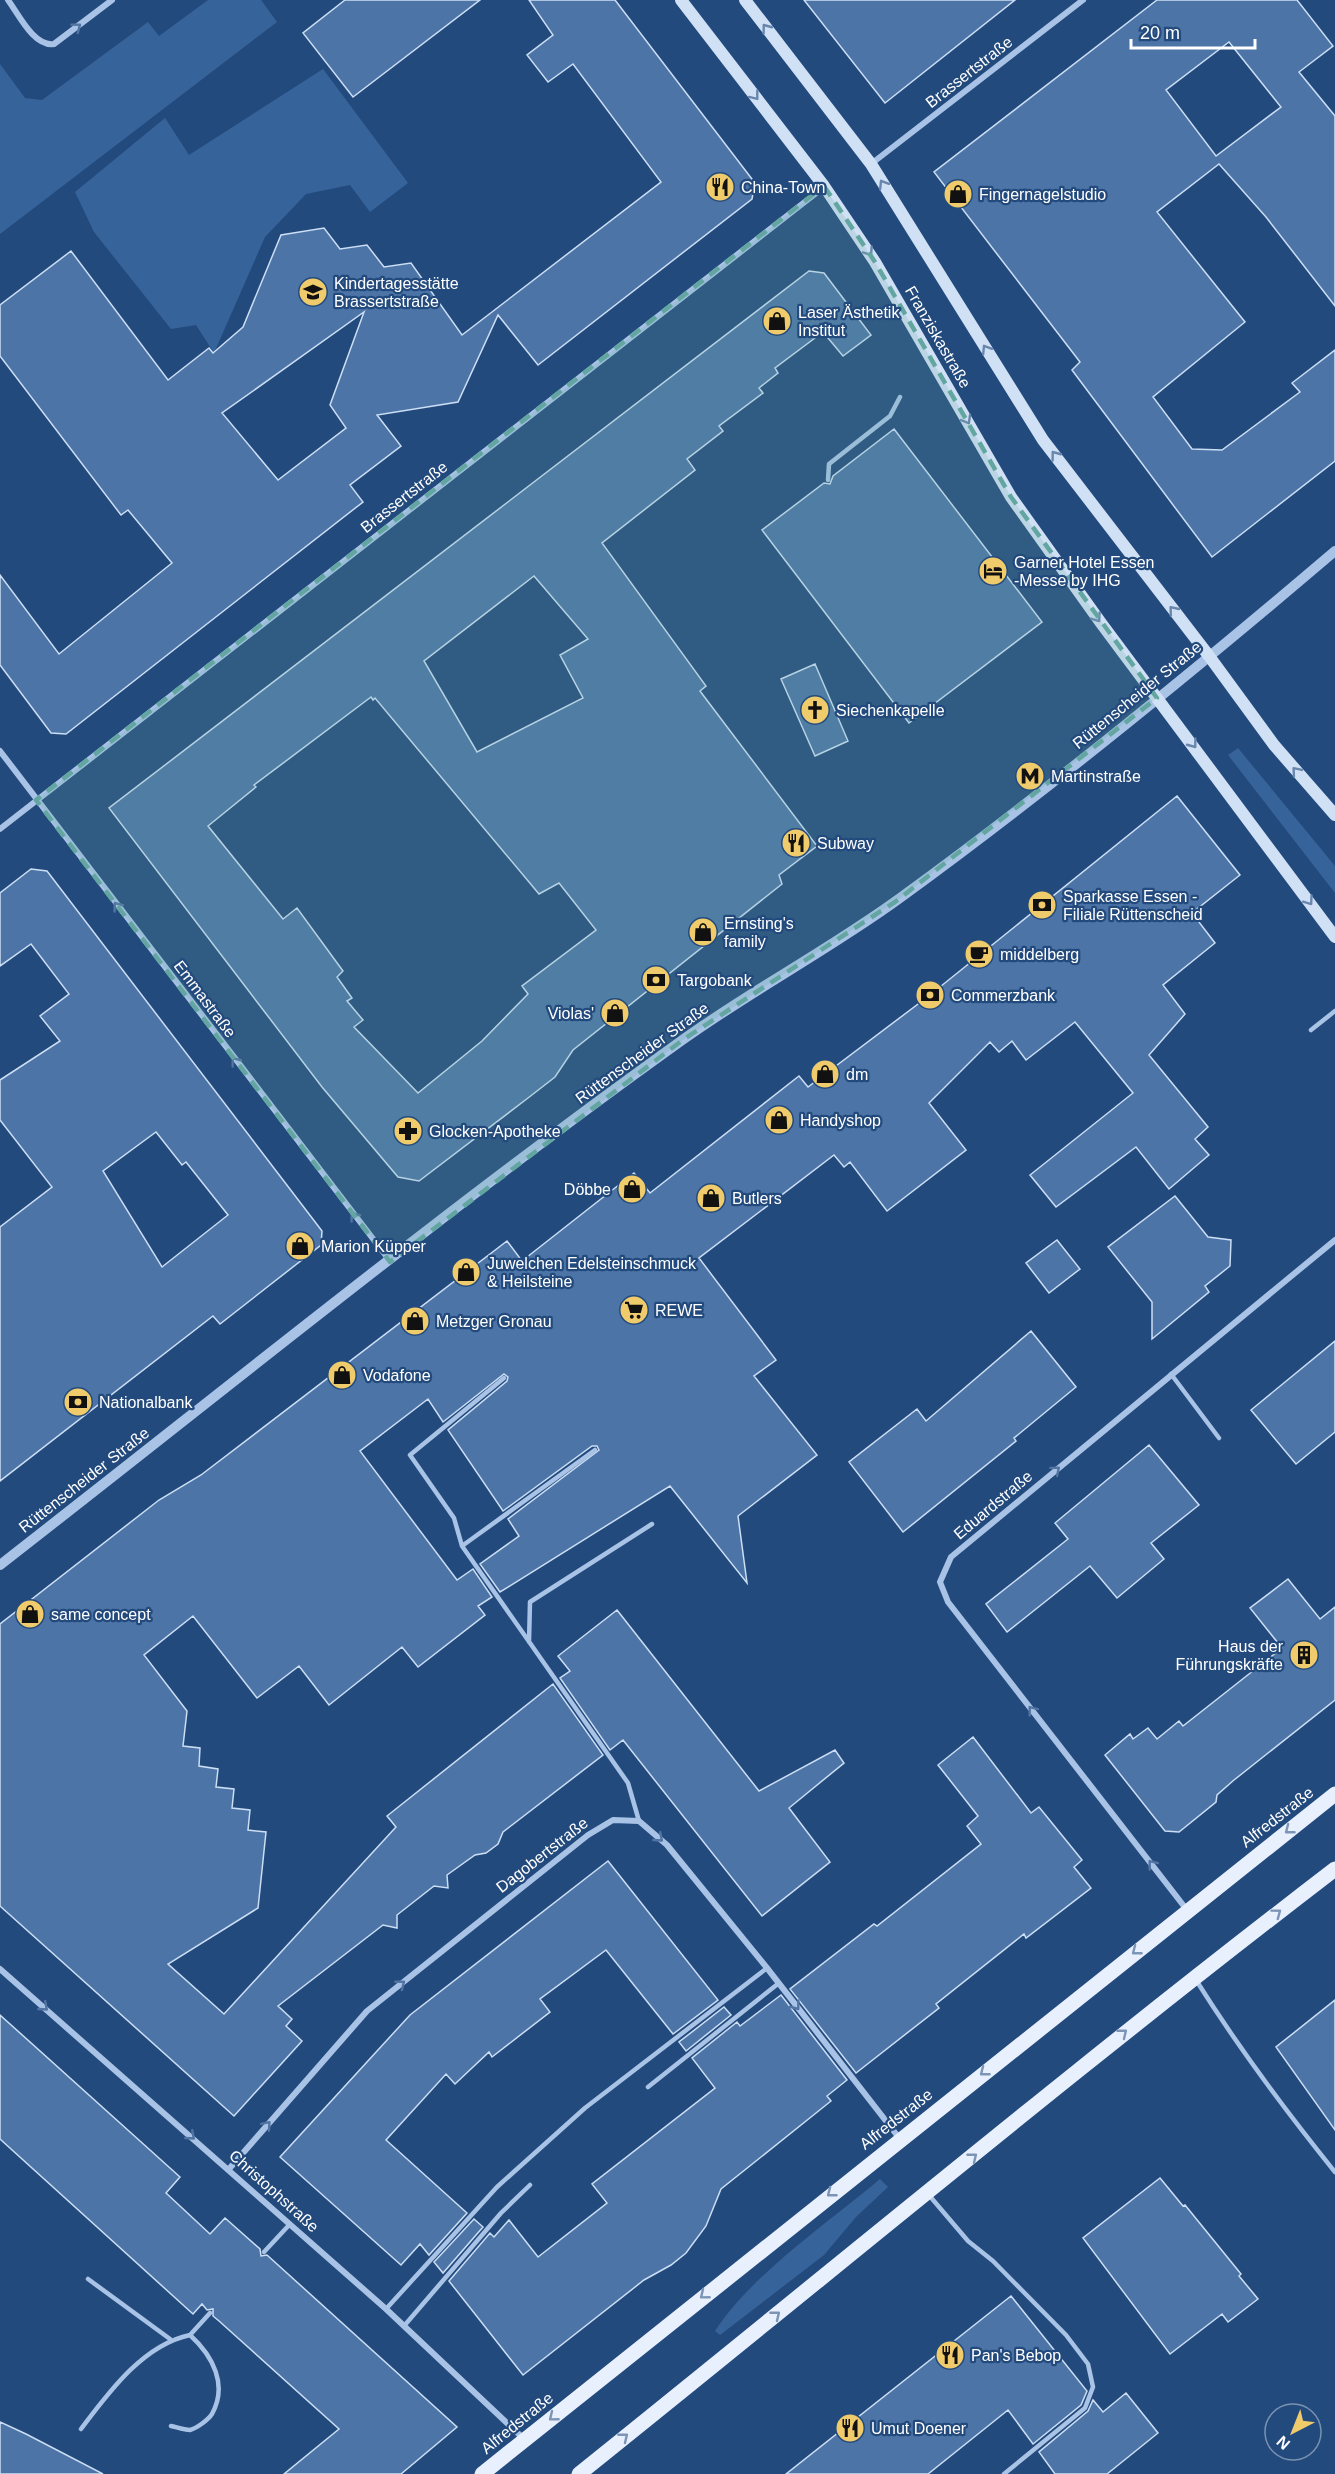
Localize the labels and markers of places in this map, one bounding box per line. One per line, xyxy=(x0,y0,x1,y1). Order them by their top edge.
restaurant icon: China-Town xyxy=(704,171,736,203)
shop icon: Fingernagelstudio xyxy=(942,178,974,210)
place label: China-Town xyxy=(741,179,825,196)
place label: Fingernagelstudio xyxy=(979,186,1106,203)
place label: Kindertagesstätte Brassertstraße xyxy=(334,275,459,310)
school or university icon: Kindertagesstätte Brassertstraße xyxy=(297,276,329,308)
place label: Laser Ästhetik Institut xyxy=(798,304,900,339)
shop icon: Laser Ästhetik Institut xyxy=(761,305,793,337)
place label: Garner Hotel Essen -Messe by IHG xyxy=(1014,554,1155,589)
hotel icon: Garner Hotel Essen -Messe by IHG xyxy=(977,555,1009,587)
church icon: Siechenkapelle xyxy=(799,694,831,726)
place label: Siechenkapelle xyxy=(836,702,945,719)
metro station icon: Martinstraße xyxy=(1014,760,1046,792)
place label: Martinstraße xyxy=(1051,768,1141,785)
restaurant icon: Subway xyxy=(780,827,812,859)
place label: Subway xyxy=(817,835,874,852)
place label: Sparkasse Essen - Filiale Rüttenscheid xyxy=(1063,888,1203,923)
bank icon: Sparkasse Essen - Filiale Rüttenscheid xyxy=(1026,889,1058,921)
place label: Ernsting's family xyxy=(724,915,794,950)
shop icon: Ernsting's family xyxy=(687,916,719,948)
cafe icon: middelberg xyxy=(963,938,995,970)
place label: middelberg xyxy=(1000,946,1079,963)
bank icon: Targobank xyxy=(640,964,672,996)
place label: Targobank xyxy=(677,972,753,989)
bank icon: Commerzbank xyxy=(914,979,946,1011)
place label: Commerzbank xyxy=(951,987,1056,1004)
shop icon: Violas' xyxy=(599,997,631,1029)
place label: Violas' xyxy=(548,1005,594,1022)
shop icon: dm xyxy=(809,1058,841,1090)
place label: dm xyxy=(846,1066,868,1083)
shop icon: Handyshop xyxy=(763,1104,795,1136)
place label: Handyshop xyxy=(800,1112,881,1129)
pharmacy icon: Glocken-Apotheke xyxy=(392,1115,424,1147)
place label: Glocken-Apotheke xyxy=(429,1123,561,1140)
shop icon: Döbbe xyxy=(616,1173,648,1205)
place label: Döbbe xyxy=(564,1181,611,1198)
shop icon: Butlers xyxy=(695,1182,727,1214)
place label: Butlers xyxy=(732,1190,782,1207)
shop icon: Marion Küpper xyxy=(284,1230,316,1262)
place label: Marion Küpper xyxy=(321,1238,427,1255)
place label: Juwelchen Edelsteinschmuck & Heilsteine xyxy=(487,1255,697,1290)
shop icon: Juwelchen Edelsteinschmuck & Heilsteine xyxy=(450,1256,482,1288)
supermarket icon: REWE xyxy=(618,1294,650,1326)
place label: REWE xyxy=(655,1302,703,1319)
shop icon: Metzger Gronau xyxy=(399,1305,431,1337)
place label: Metzger Gronau xyxy=(436,1313,552,1330)
shop icon: Vodafone xyxy=(326,1359,358,1391)
place label: Vodafone xyxy=(363,1367,431,1384)
bank icon: Nationalbank xyxy=(62,1386,94,1418)
place label: Nationalbank xyxy=(99,1394,193,1411)
shop icon: same concept xyxy=(14,1598,46,1630)
place label: same concept xyxy=(51,1606,151,1623)
place label: Haus der Führungskräfte xyxy=(1175,1638,1284,1673)
building icon: Haus der Führungskräfte xyxy=(1288,1639,1320,1671)
restaurant icon: Pan's Bebop xyxy=(934,2339,966,2371)
place label: Pan's Bebop xyxy=(971,2347,1061,2364)
restaurant icon: Umut Doener xyxy=(834,2412,866,2444)
place label: Umut Doener xyxy=(871,2420,967,2437)

